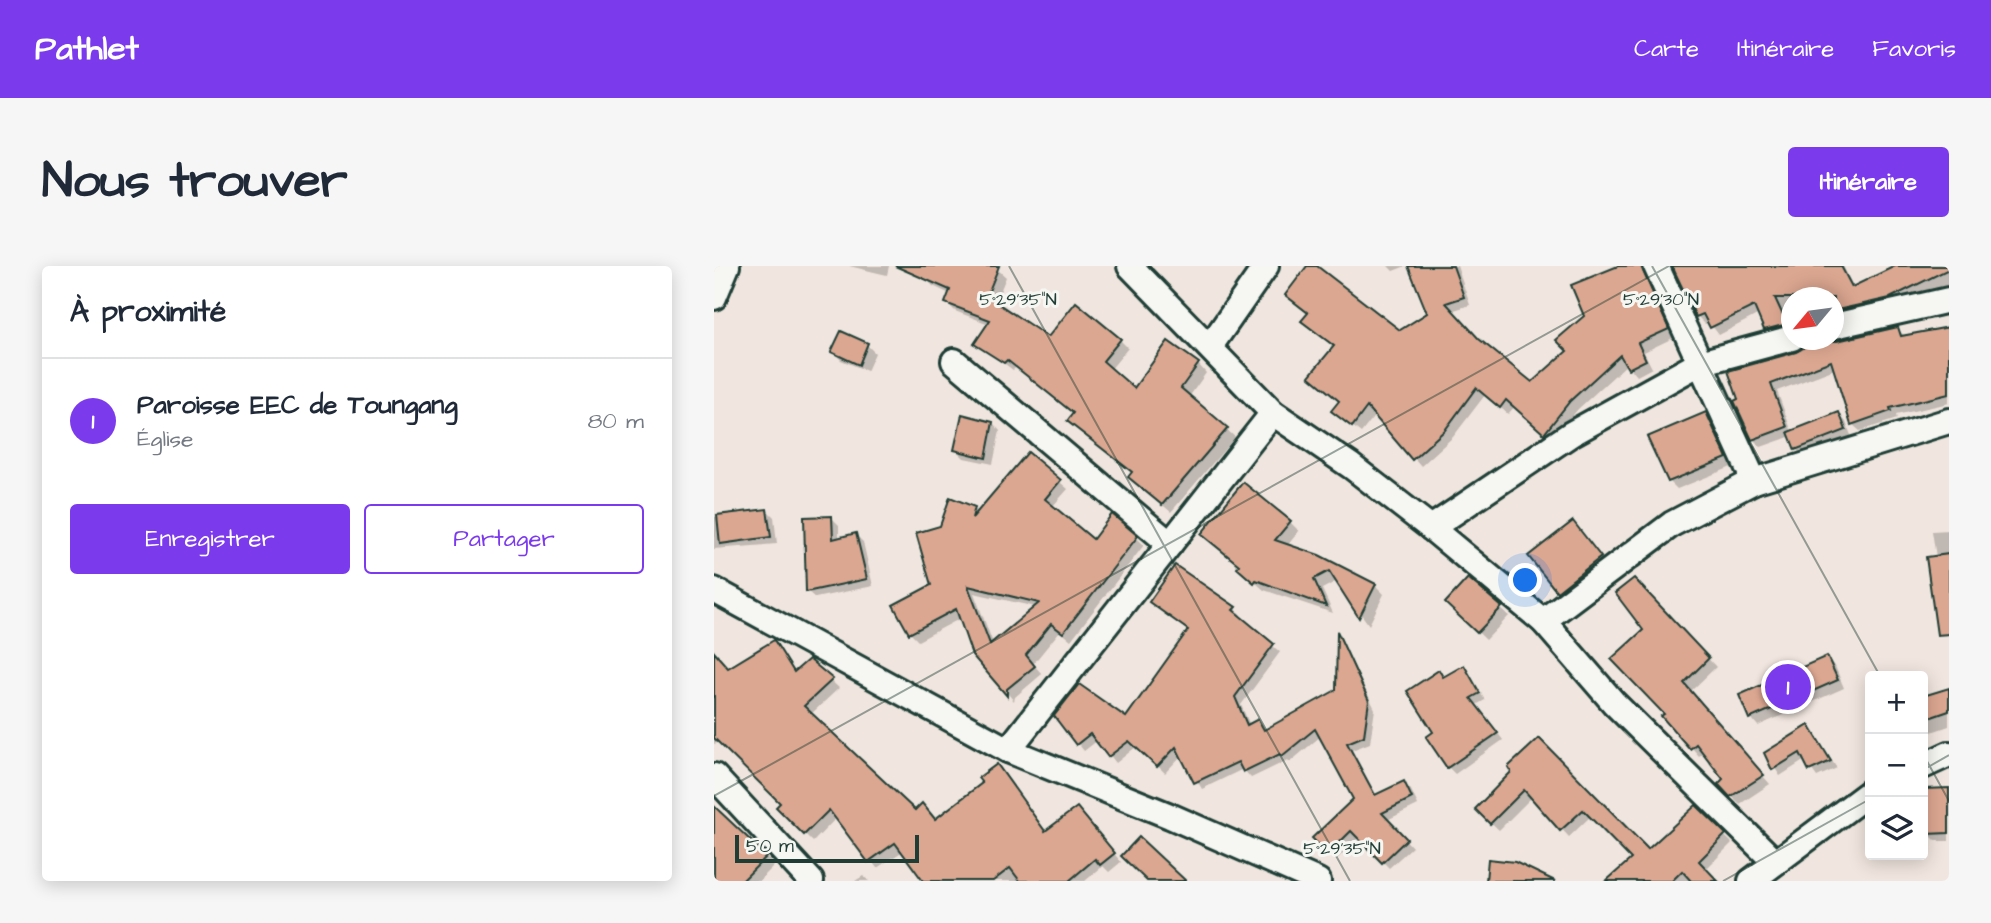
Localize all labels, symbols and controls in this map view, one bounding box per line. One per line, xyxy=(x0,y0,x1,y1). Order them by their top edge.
text: Pathlet xyxy=(35,26,139,72)
text: Carte xyxy=(1634,32,1699,66)
text: Itinéraire xyxy=(1737,32,1834,66)
text: Favoris xyxy=(1872,32,1956,66)
button: Itinéraire xyxy=(1788,147,1949,217)
text: Nous trouver xyxy=(42,148,348,216)
text: 5°29'35"N xyxy=(979,287,1057,312)
text: 5°29'30"N xyxy=(1623,287,1699,312)
north arrow xyxy=(1781,287,1844,350)
text: À proximité xyxy=(70,291,226,333)
text: Paroisse EEC de Toungang xyxy=(137,387,458,423)
text: 1 xyxy=(92,405,94,437)
text: 80 m xyxy=(587,405,644,437)
text: Église xyxy=(137,423,194,455)
button: Enregistrer xyxy=(70,504,350,574)
button: Partager xyxy=(364,504,644,574)
your location xyxy=(1508,563,1542,597)
pin: 1 xyxy=(1765,661,1811,713)
map controls xyxy=(1865,671,1928,860)
button: + xyxy=(1865,671,1928,734)
button: − xyxy=(1865,734,1928,797)
button: layers xyxy=(1865,797,1928,860)
scale bar xyxy=(735,832,919,864)
text: 50 m xyxy=(746,833,794,860)
text: 5°29'35"N xyxy=(1303,836,1381,861)

